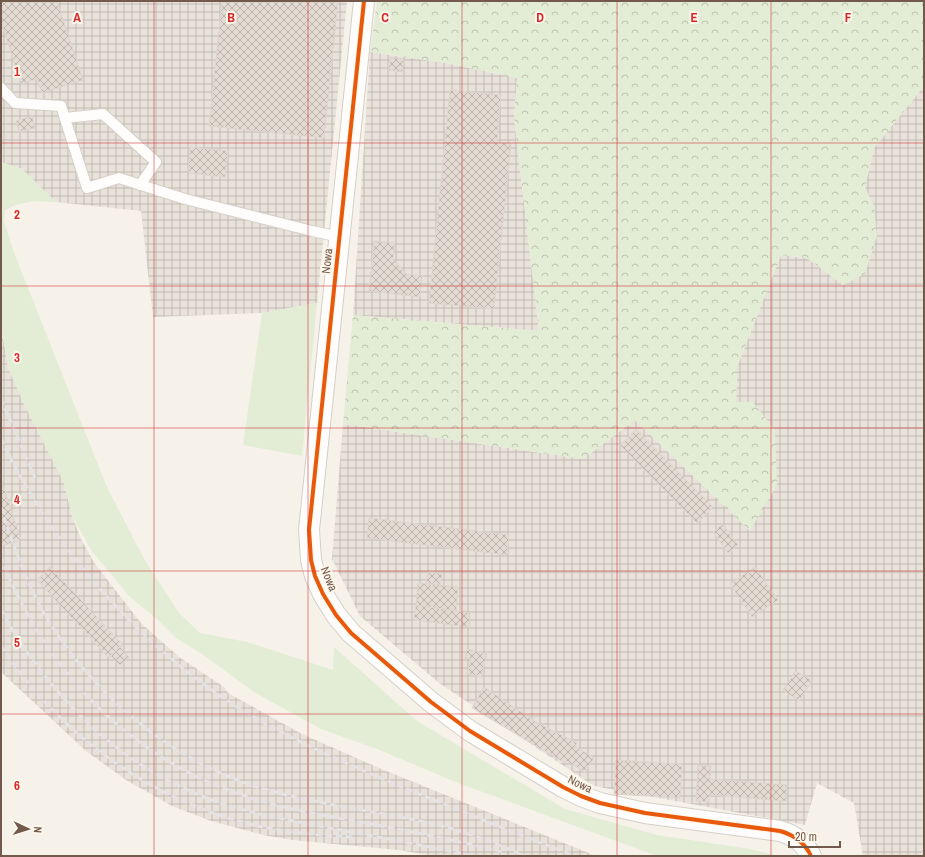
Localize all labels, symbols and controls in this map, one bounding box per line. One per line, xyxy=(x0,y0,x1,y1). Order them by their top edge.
text: A xyxy=(73,9,81,26)
text: B xyxy=(227,9,235,26)
text: C xyxy=(381,9,389,26)
text: D xyxy=(536,9,544,26)
text: E xyxy=(690,9,698,26)
text: F xyxy=(845,9,852,26)
text: 1 xyxy=(14,63,20,80)
text: 2 xyxy=(14,206,20,223)
street label: Nowa xyxy=(318,247,336,274)
text: 3 xyxy=(14,349,20,366)
text: 4 xyxy=(14,491,20,508)
street label: Nowa xyxy=(317,564,341,594)
text: 5 xyxy=(14,634,20,651)
street label: Nowa xyxy=(565,771,595,797)
text: 6 xyxy=(14,777,20,794)
north arrow xyxy=(8,809,48,849)
scale bar xyxy=(789,823,840,849)
text: N xyxy=(31,826,45,833)
text: 20 m xyxy=(795,829,817,845)

